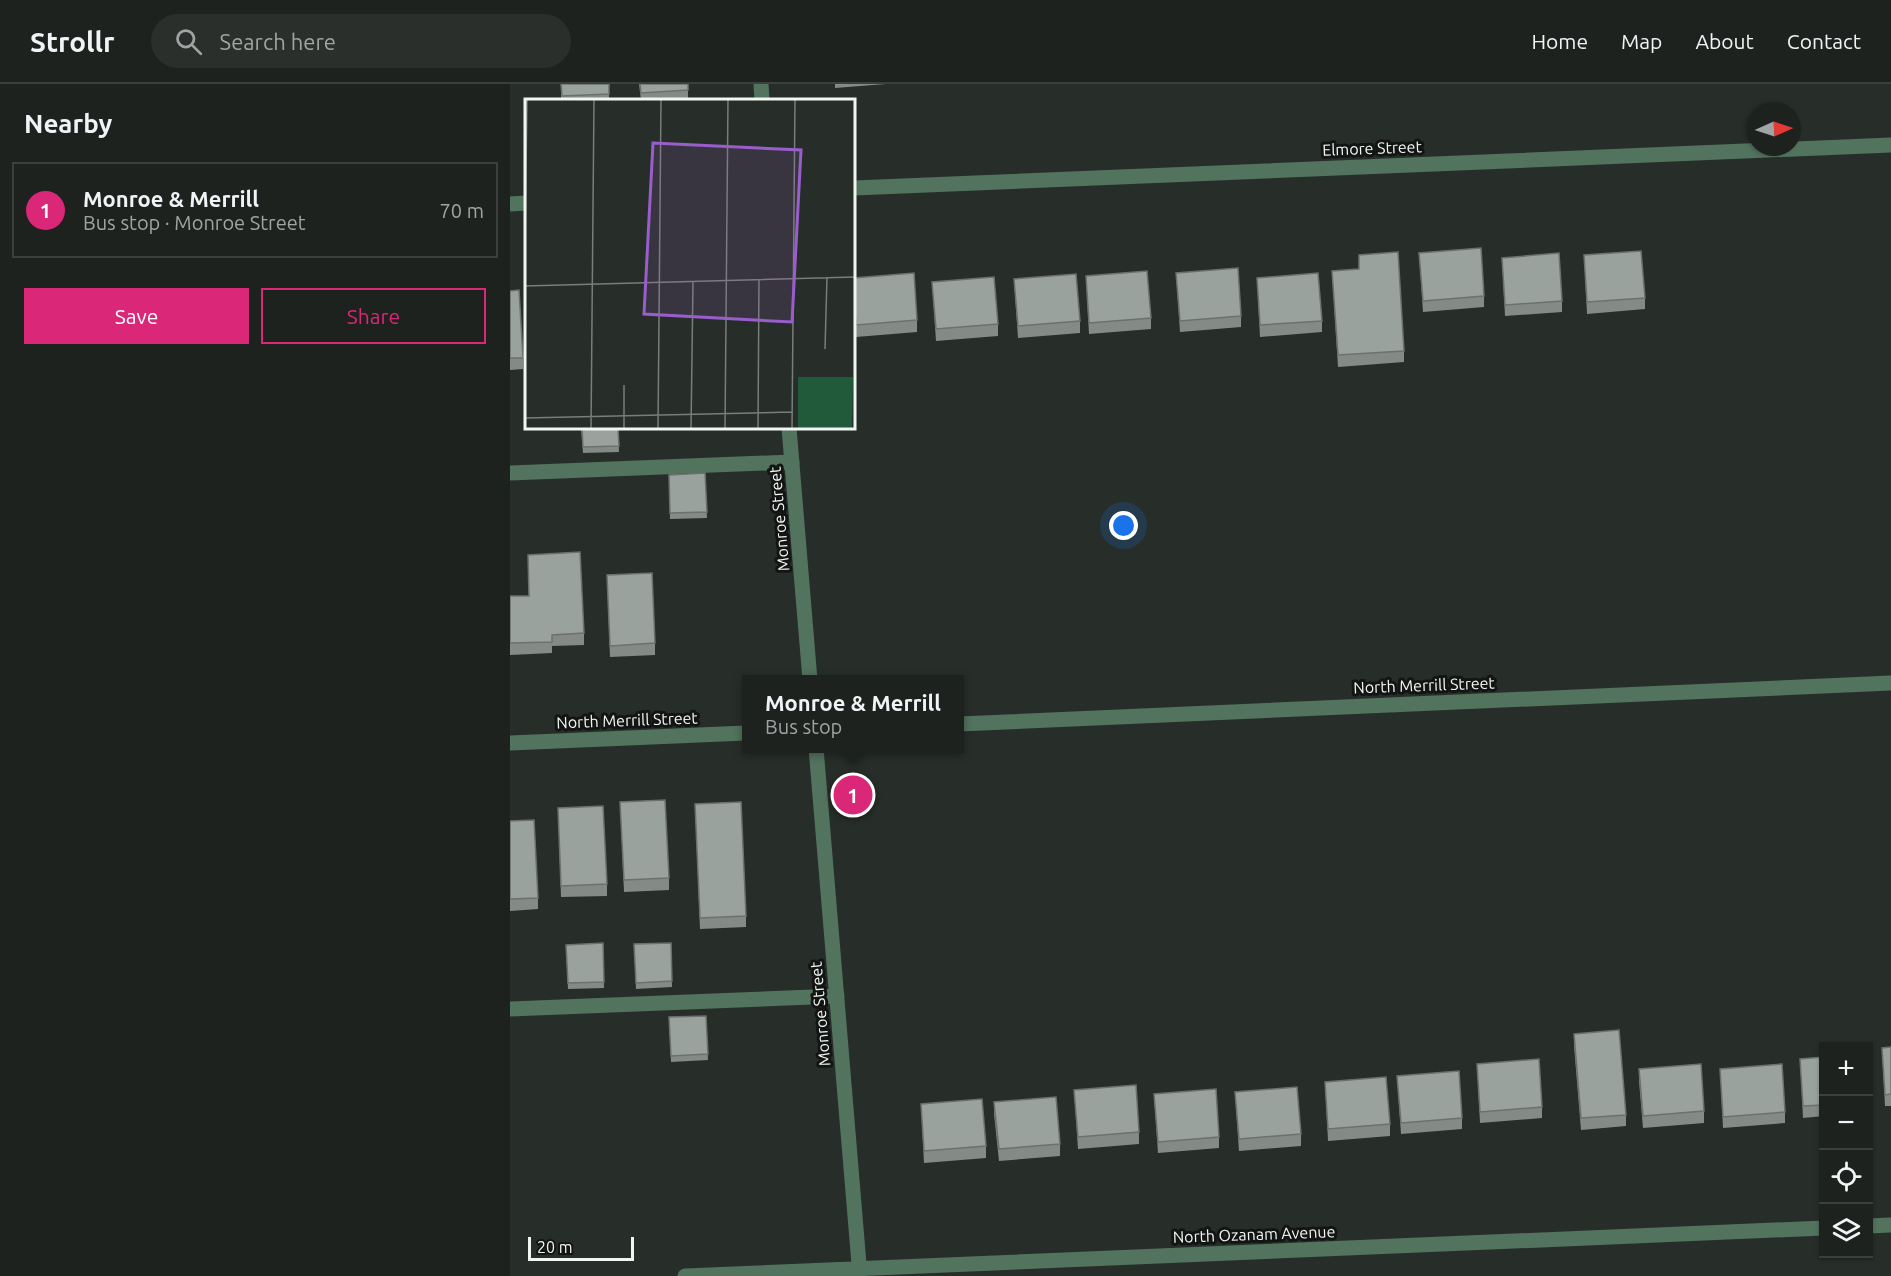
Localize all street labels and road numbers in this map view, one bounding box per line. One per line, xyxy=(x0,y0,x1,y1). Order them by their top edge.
street label: Elmore Street xyxy=(1322,137,1423,159)
street label: Monroe Street xyxy=(765,465,793,572)
street label: North Merrill Street xyxy=(1353,674,1496,696)
street label: North Merrill Street xyxy=(556,709,699,731)
street label: Monroe Street xyxy=(806,960,834,1067)
street label: North Ozanam Avenue xyxy=(1172,1222,1336,1246)

